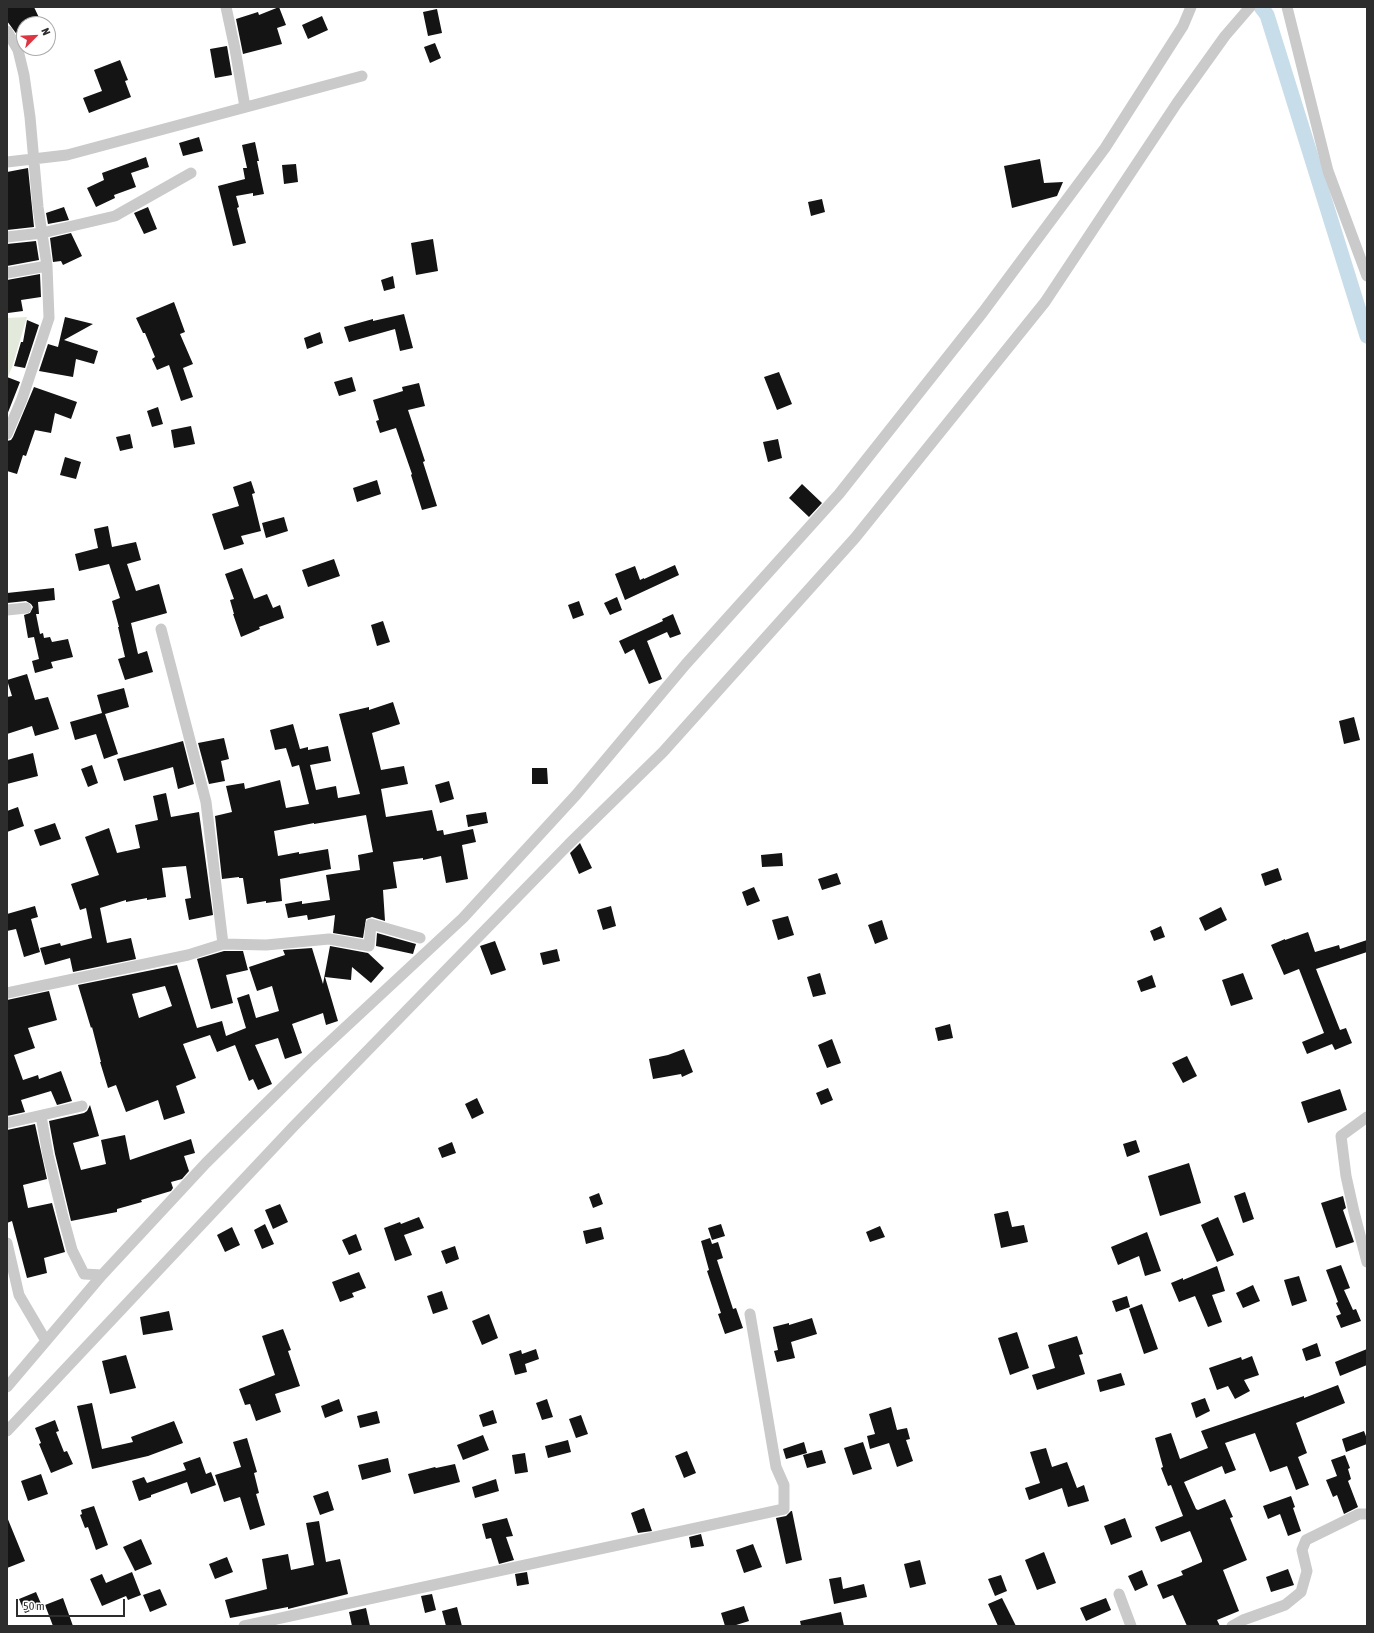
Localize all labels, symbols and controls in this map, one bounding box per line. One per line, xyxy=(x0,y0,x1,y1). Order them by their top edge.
north arrow xyxy=(16,16,56,56)
text: N xyxy=(39,26,53,37)
scale bar xyxy=(18,1591,127,1617)
text: 50 m xyxy=(23,1599,45,1613)

